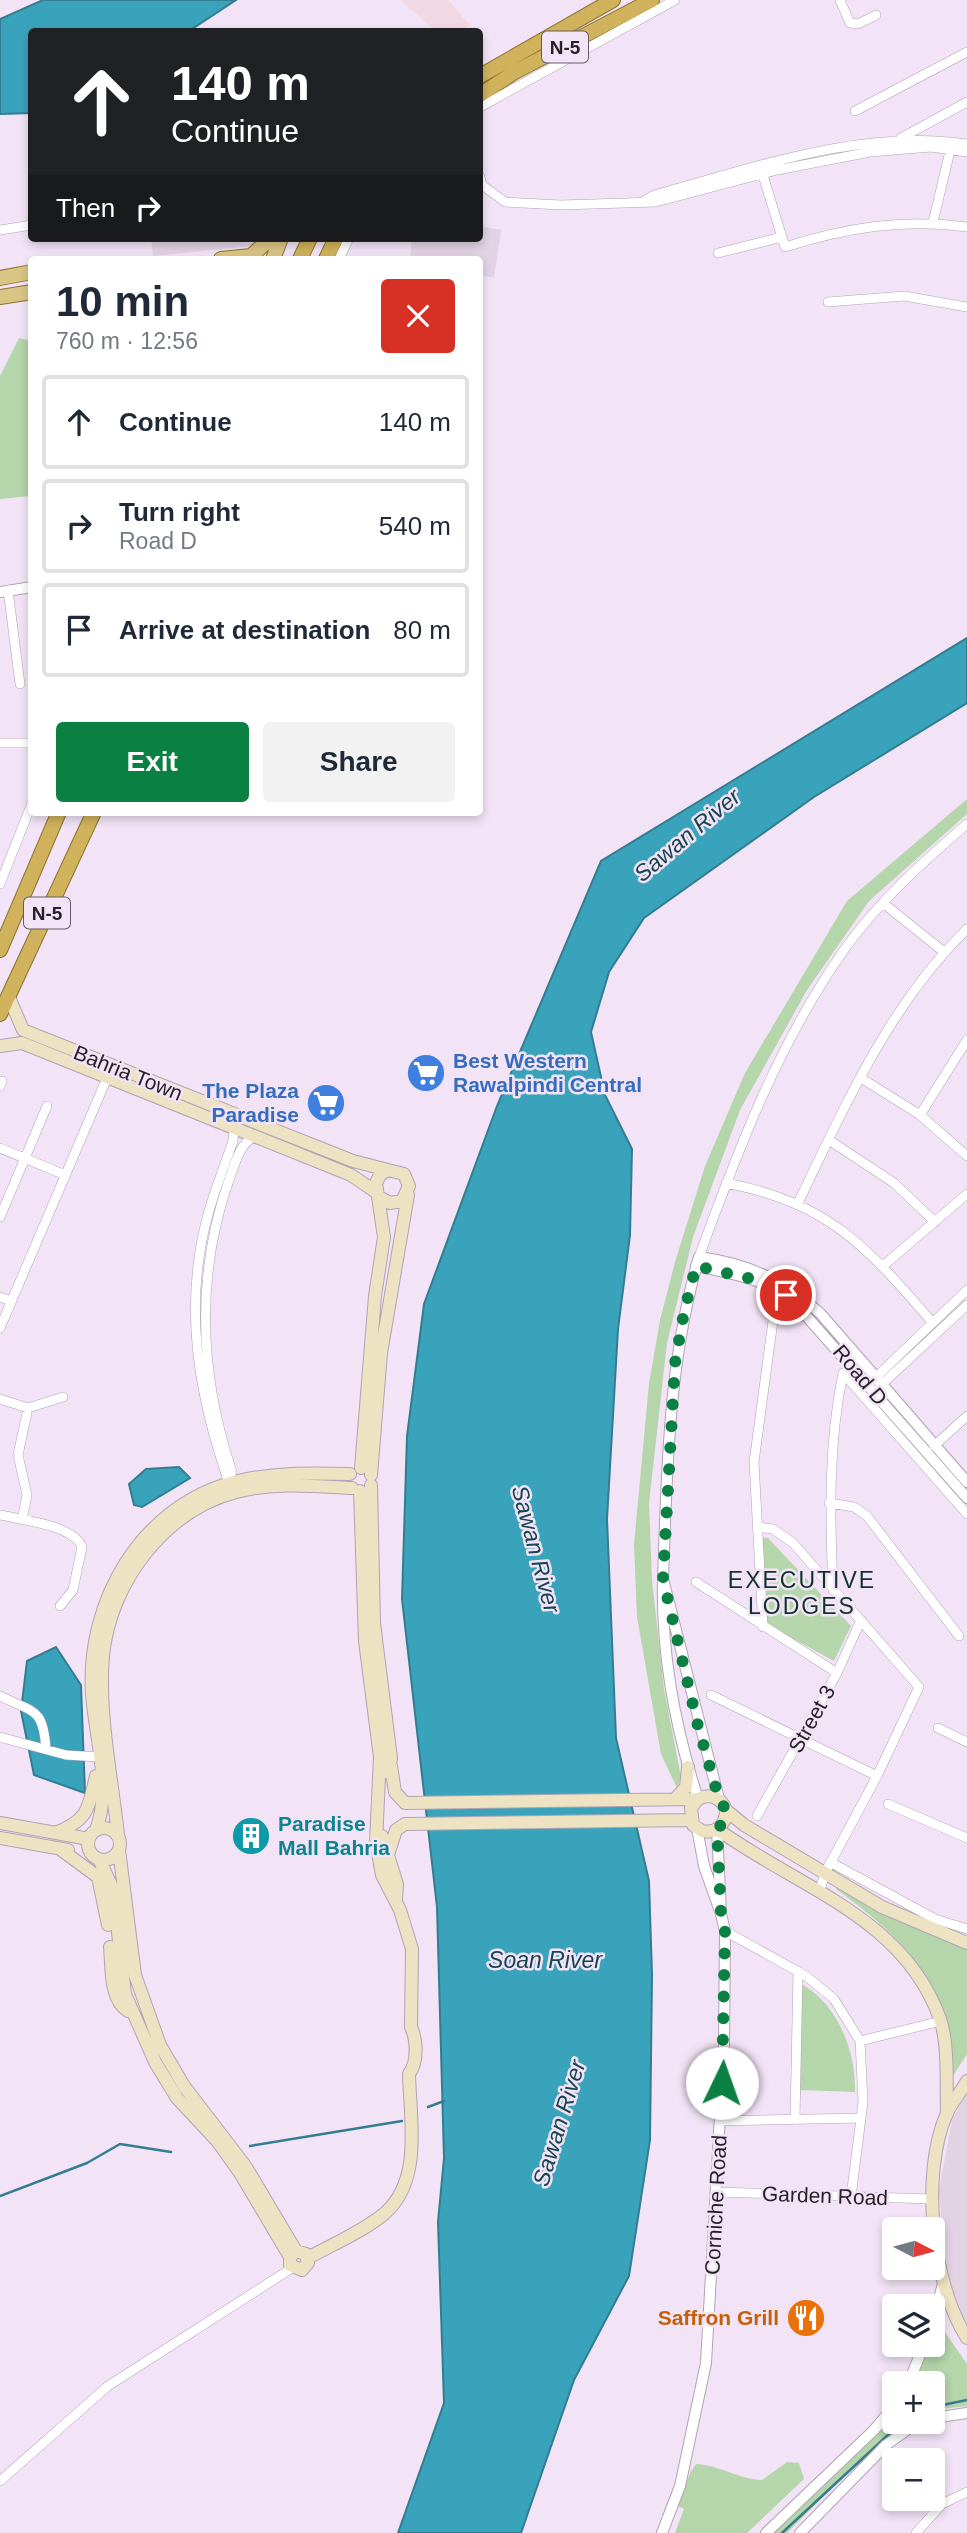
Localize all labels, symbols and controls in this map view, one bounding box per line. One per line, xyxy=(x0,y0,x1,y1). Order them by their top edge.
road number: N-5 xyxy=(542,32,588,62)
icon: ahead xyxy=(56,56,147,147)
text: 140 m xyxy=(171,56,310,110)
text: Continue xyxy=(171,113,299,149)
icon: right xyxy=(129,189,167,227)
text: Then xyxy=(56,193,115,223)
text: 10 min xyxy=(56,278,189,325)
button: close xyxy=(381,279,455,353)
text: 760 m · 12:56 xyxy=(56,328,198,354)
icon: ahead xyxy=(60,403,98,441)
text: Continue xyxy=(119,407,232,437)
text: 140 m xyxy=(379,407,451,437)
text: Turn right xyxy=(119,497,240,527)
icon: right xyxy=(60,507,98,545)
text: 540 m xyxy=(379,511,451,541)
text: Road D xyxy=(119,528,197,554)
icon: arrive xyxy=(60,611,98,649)
text: Arrive at destination xyxy=(119,615,370,645)
text: 80 m xyxy=(393,615,451,645)
button: Exit xyxy=(56,722,249,802)
button: Share xyxy=(263,722,455,802)
water label: Sawan River xyxy=(629,782,746,887)
road number: N-5 xyxy=(24,897,70,928)
street label: Bahria Town xyxy=(70,1040,186,1105)
place label: Best Western Rawalpindi Central xyxy=(453,1049,642,1096)
supermarket icon: Best Western Rawalpindi Central xyxy=(405,1052,447,1094)
place label: The Plaza Paradise xyxy=(202,1079,299,1126)
supermarket icon: The Plaza Paradise xyxy=(305,1082,347,1124)
pin xyxy=(756,1265,816,1325)
icon: arrive xyxy=(767,1276,805,1314)
street label: Road D xyxy=(829,1340,892,1409)
water label: Sawan River xyxy=(507,1483,566,1617)
district label: EXECUTIVE LODGES xyxy=(728,1567,876,1619)
street label: Street 3 xyxy=(784,1681,839,1756)
place label: Paradise Mall Bahria xyxy=(278,1812,390,1859)
building icon: Paradise Mall Bahria xyxy=(230,1815,272,1857)
water label: Soan River xyxy=(488,1947,603,1973)
position arrow xyxy=(685,2046,759,2120)
water label: Sawan River xyxy=(528,2056,591,2189)
street label: Corniche Road xyxy=(700,2134,731,2276)
street label: Garden Road xyxy=(762,2182,888,2209)
north arrow xyxy=(882,2217,945,2280)
map controls xyxy=(882,2217,945,2511)
button: layers xyxy=(882,2294,945,2357)
restaurant icon: Saffron Grill xyxy=(785,2297,827,2339)
place label: Saffron Grill xyxy=(658,2306,779,2329)
button: + xyxy=(882,2371,945,2434)
button: − xyxy=(882,2448,945,2511)

